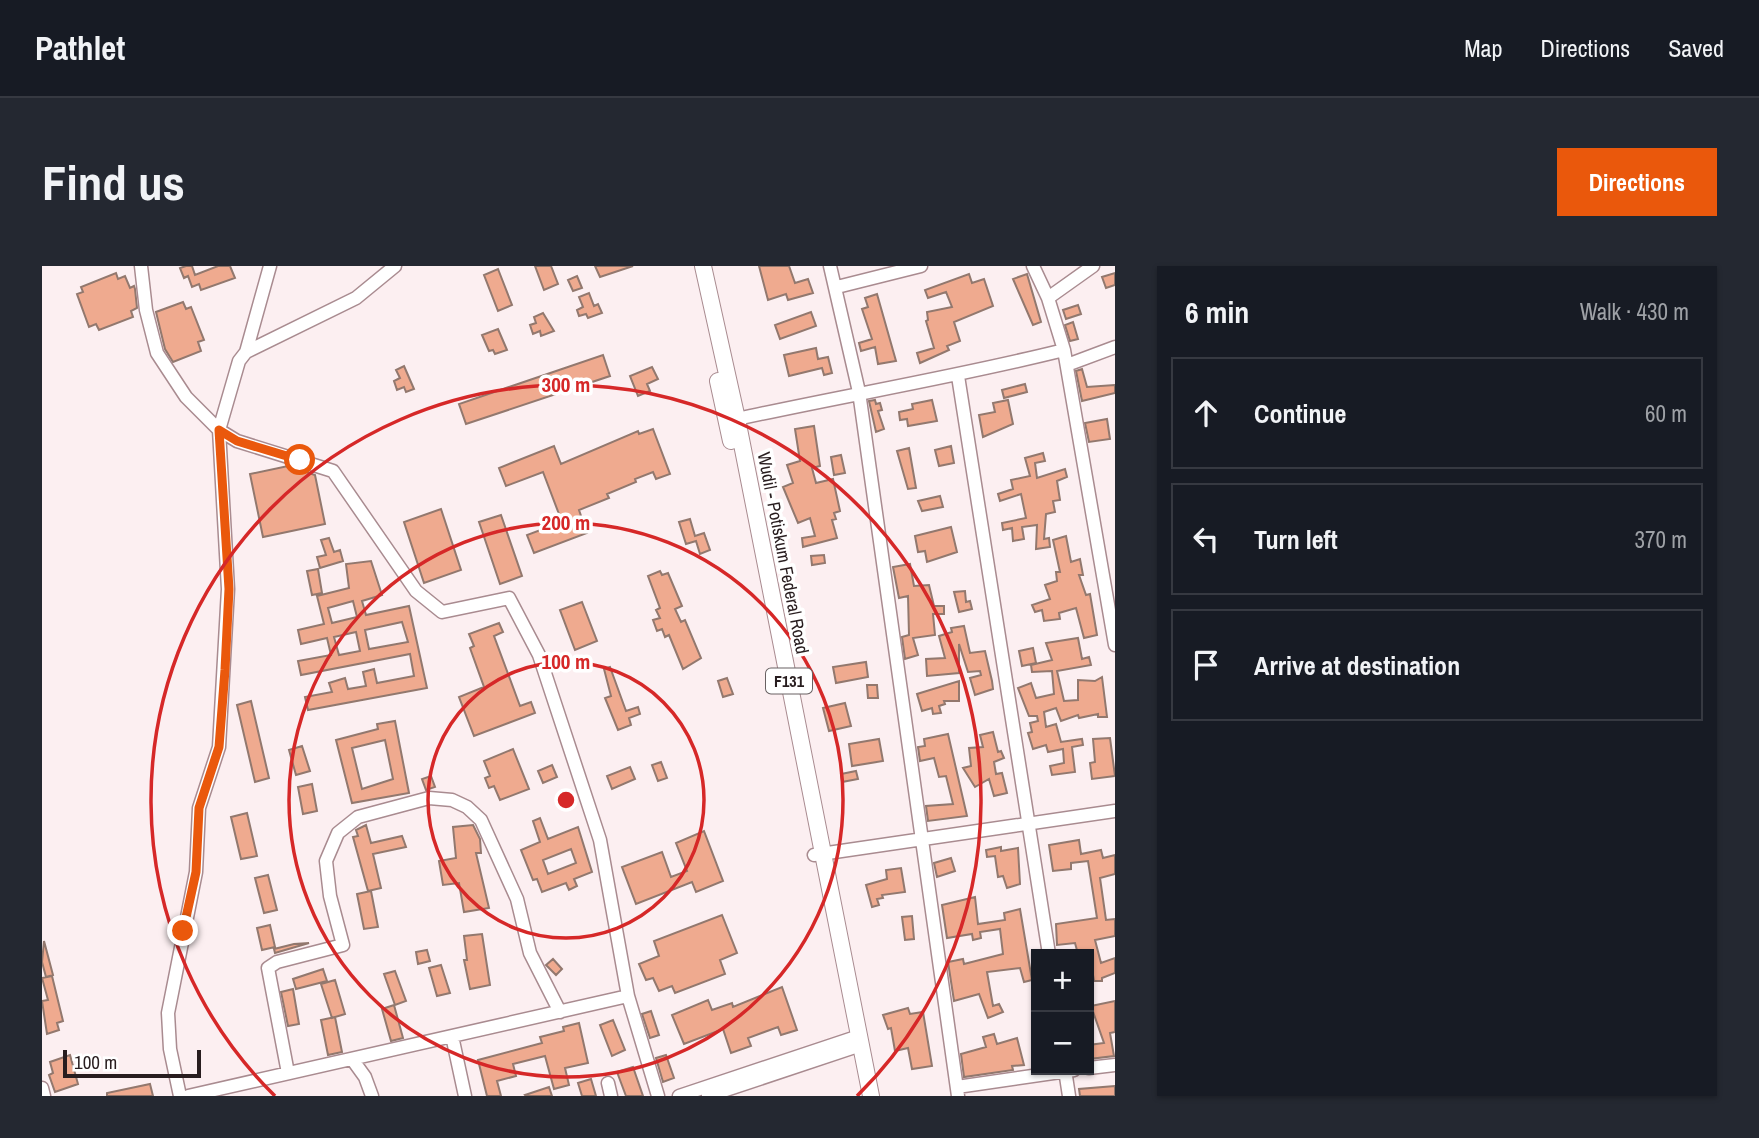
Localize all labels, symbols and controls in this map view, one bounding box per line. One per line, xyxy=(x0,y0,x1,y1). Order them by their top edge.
text: Pathlet xyxy=(35,26,125,70)
text: Map xyxy=(1464,32,1502,64)
text: Directions xyxy=(1540,32,1630,64)
text: Saved xyxy=(1668,32,1724,64)
button: Directions xyxy=(1557,148,1717,216)
text: Find us xyxy=(42,149,185,215)
text: 6 min xyxy=(1185,292,1249,332)
text: Walk · 430 m xyxy=(1580,296,1689,327)
text: 300 m xyxy=(542,370,590,399)
icon: ahead xyxy=(1187,394,1225,432)
text: Continue xyxy=(1254,396,1346,431)
text: 60 m xyxy=(1645,398,1687,429)
route start xyxy=(284,444,315,475)
street label: Wudil - Potiskum Federal Road xyxy=(752,450,815,656)
text: 200 m xyxy=(542,508,590,537)
icon: left xyxy=(1187,520,1225,558)
text: Turn left xyxy=(1254,522,1338,557)
text: 370 m xyxy=(1635,524,1687,555)
icon: arrive xyxy=(1187,646,1225,684)
text: 100 m xyxy=(542,647,590,676)
text: Arrive at destination xyxy=(1254,648,1460,683)
road number: F131 xyxy=(766,668,812,694)
centre of rings xyxy=(554,788,578,812)
route end xyxy=(167,915,198,946)
map controls xyxy=(1031,949,1094,1075)
button: + xyxy=(1031,949,1094,1012)
button: − xyxy=(1031,1012,1094,1075)
scale bar xyxy=(63,1047,201,1079)
text: 100 m xyxy=(74,1049,117,1075)

